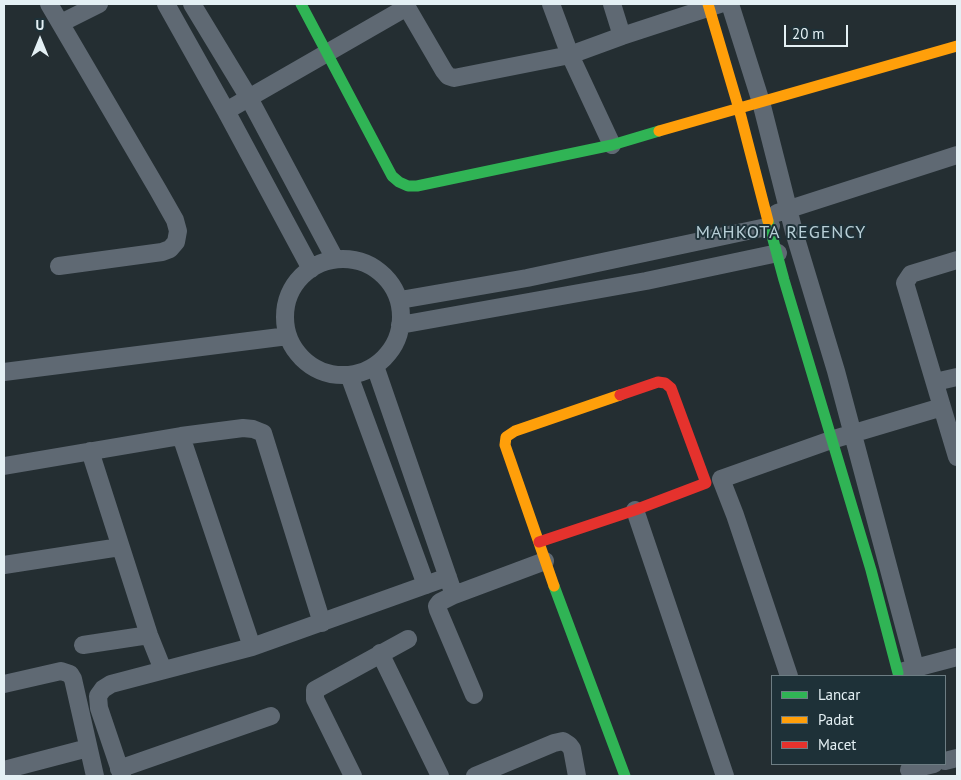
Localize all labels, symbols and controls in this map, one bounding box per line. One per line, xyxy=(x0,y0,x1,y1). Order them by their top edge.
north arrow xyxy=(15,15,65,65)
scale bar xyxy=(786,15,850,47)
text: U xyxy=(36,16,44,34)
text: 20 m xyxy=(792,24,825,43)
district label: MAHKOTA REGENCY xyxy=(694,222,868,244)
legend xyxy=(771,675,946,765)
text: Lancar xyxy=(818,685,860,704)
text: Padat xyxy=(818,710,854,729)
text: Macet xyxy=(818,735,856,754)

